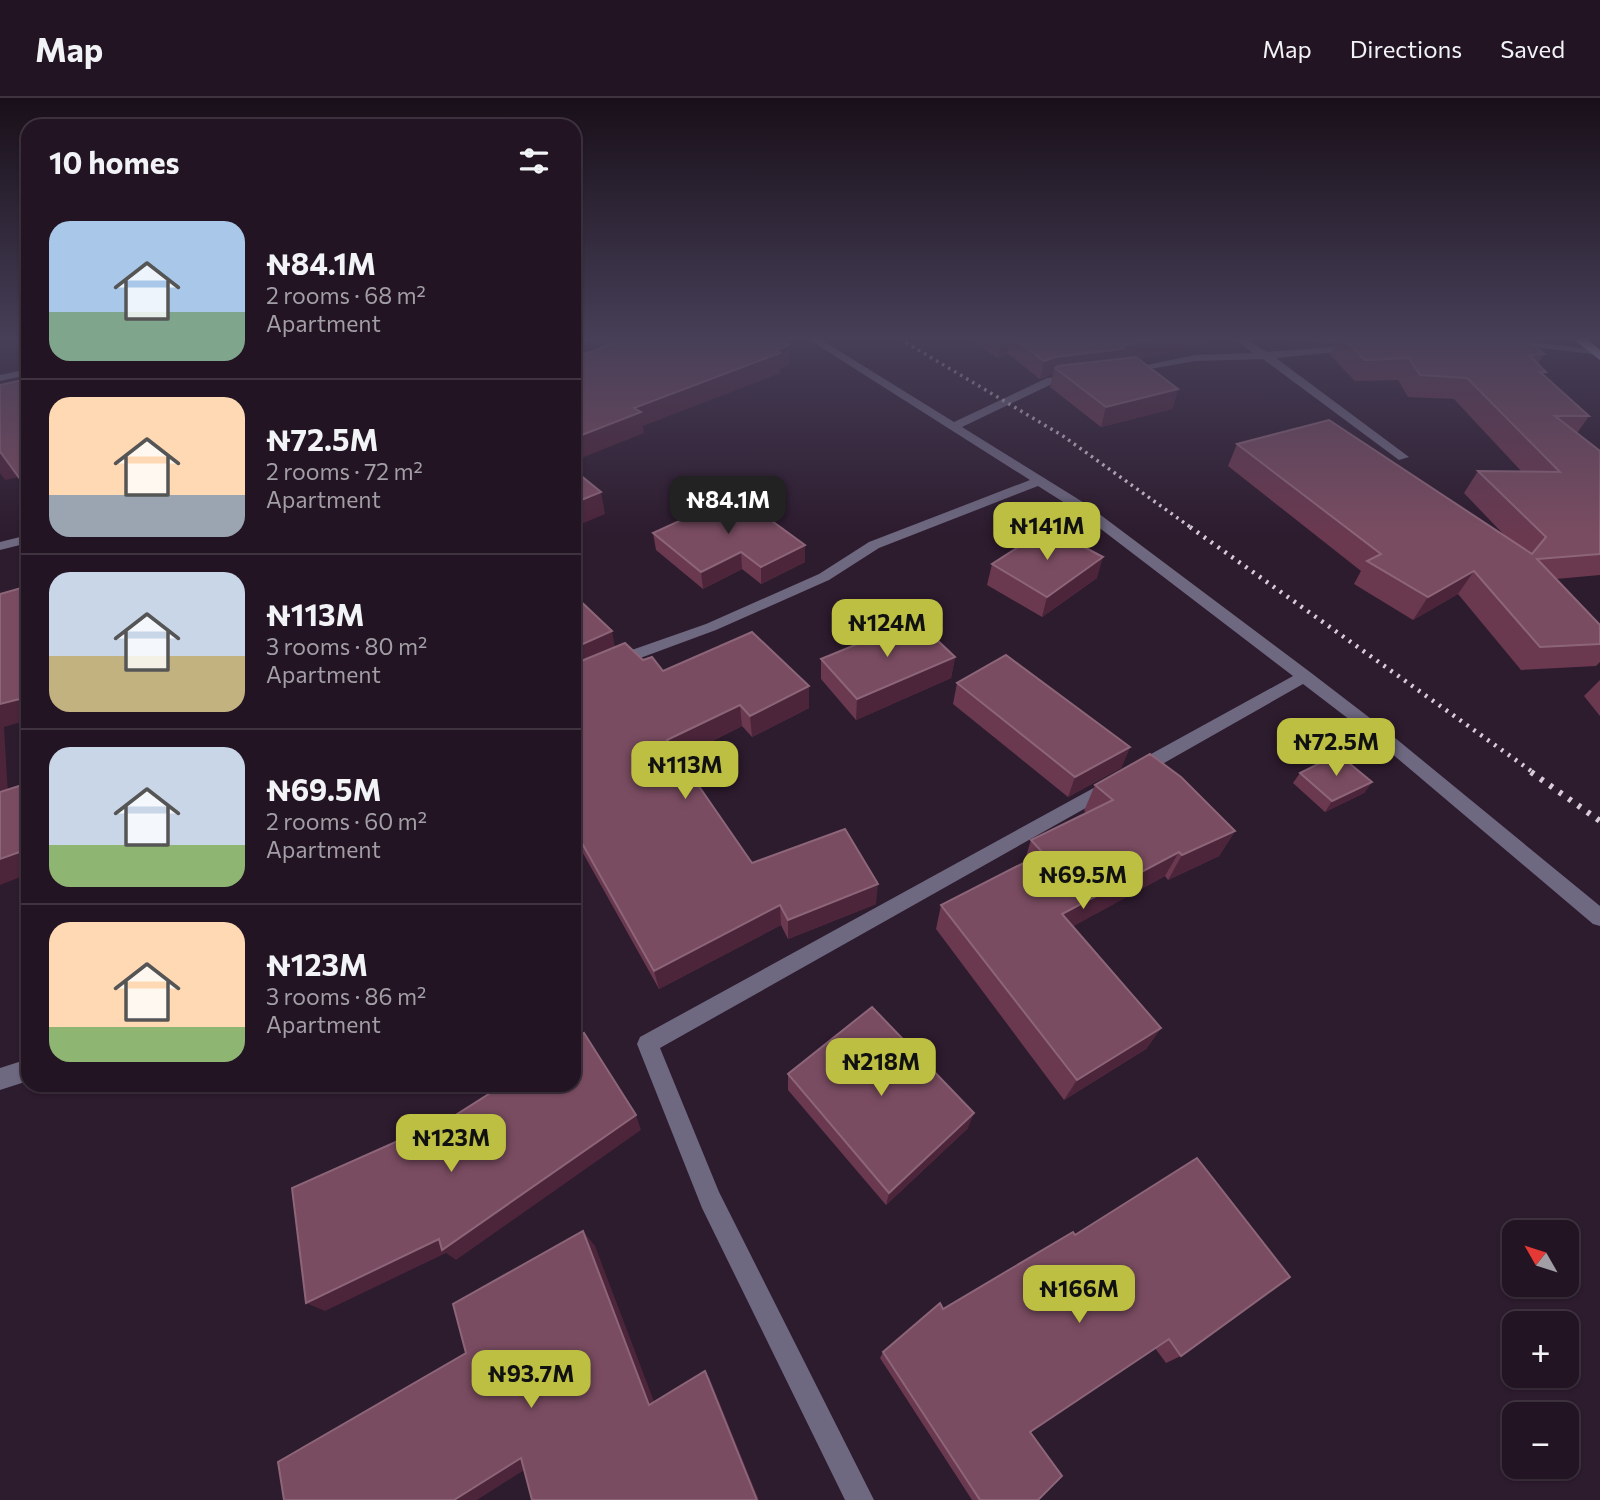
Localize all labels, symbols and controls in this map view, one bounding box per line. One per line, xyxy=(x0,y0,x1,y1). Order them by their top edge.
text: Map xyxy=(35,28,103,69)
text: Map xyxy=(1262,34,1312,63)
text: Directions xyxy=(1350,34,1462,63)
text: Saved xyxy=(1500,34,1565,63)
icon: filters xyxy=(515,142,553,180)
text: 10 homes xyxy=(49,143,179,180)
text: ₦84.1M xyxy=(266,244,376,281)
icon: home xyxy=(105,249,189,333)
text: 2 rooms · 68 m² xyxy=(266,281,426,309)
text: Apartment xyxy=(266,309,381,337)
text: ₦72.5M xyxy=(266,420,378,457)
icon: home xyxy=(105,425,189,509)
text: 2 rooms · 72 m² xyxy=(266,457,423,485)
pin: ₦84.1M xyxy=(671,476,785,536)
text: Apartment xyxy=(266,485,381,513)
text: ₦84.1M xyxy=(686,485,770,513)
pin: ₦141M xyxy=(998,503,1096,562)
text: ₦141M xyxy=(1009,511,1085,539)
text: ₦113M xyxy=(266,595,364,632)
icon: home xyxy=(105,600,189,684)
pin: ₦124M xyxy=(838,600,936,659)
text: ₦124M xyxy=(848,608,926,636)
text: 3 rooms · 80 m² xyxy=(266,632,427,660)
text: Apartment xyxy=(266,660,381,688)
pin: ₦72.5M xyxy=(1279,718,1393,778)
text: ₦72.5M xyxy=(1293,727,1379,755)
pin: ₦113M xyxy=(636,742,734,801)
text: ₦113M xyxy=(647,750,723,778)
text: ₦69.5M xyxy=(266,770,381,807)
icon: home xyxy=(105,775,189,859)
text: 2 rooms · 60 m² xyxy=(266,807,427,835)
text: Apartment xyxy=(266,835,381,863)
pin: ₦69.5M xyxy=(1026,852,1140,911)
text: ₦69.5M xyxy=(1039,860,1127,888)
text: ₦123M xyxy=(266,945,368,982)
icon: home xyxy=(105,950,189,1034)
text: 3 rooms · 86 m² xyxy=(266,982,426,1010)
text: Apartment xyxy=(266,1010,381,1038)
pin: ₦218M xyxy=(832,1038,930,1098)
text: ₦218M xyxy=(842,1047,920,1075)
pin: ₦123M xyxy=(402,1114,500,1174)
text: ₦123M xyxy=(412,1123,490,1151)
north arrow xyxy=(1502,1220,1578,1297)
map controls xyxy=(1502,1220,1579,1479)
pin: ₦166M xyxy=(1030,1266,1128,1325)
text: ₦166M xyxy=(1039,1274,1119,1302)
button: + xyxy=(1502,1311,1579,1388)
pin: ₦93.7M xyxy=(474,1350,588,1410)
text: ₦93.7M xyxy=(488,1359,574,1387)
button: − xyxy=(1502,1402,1579,1479)

